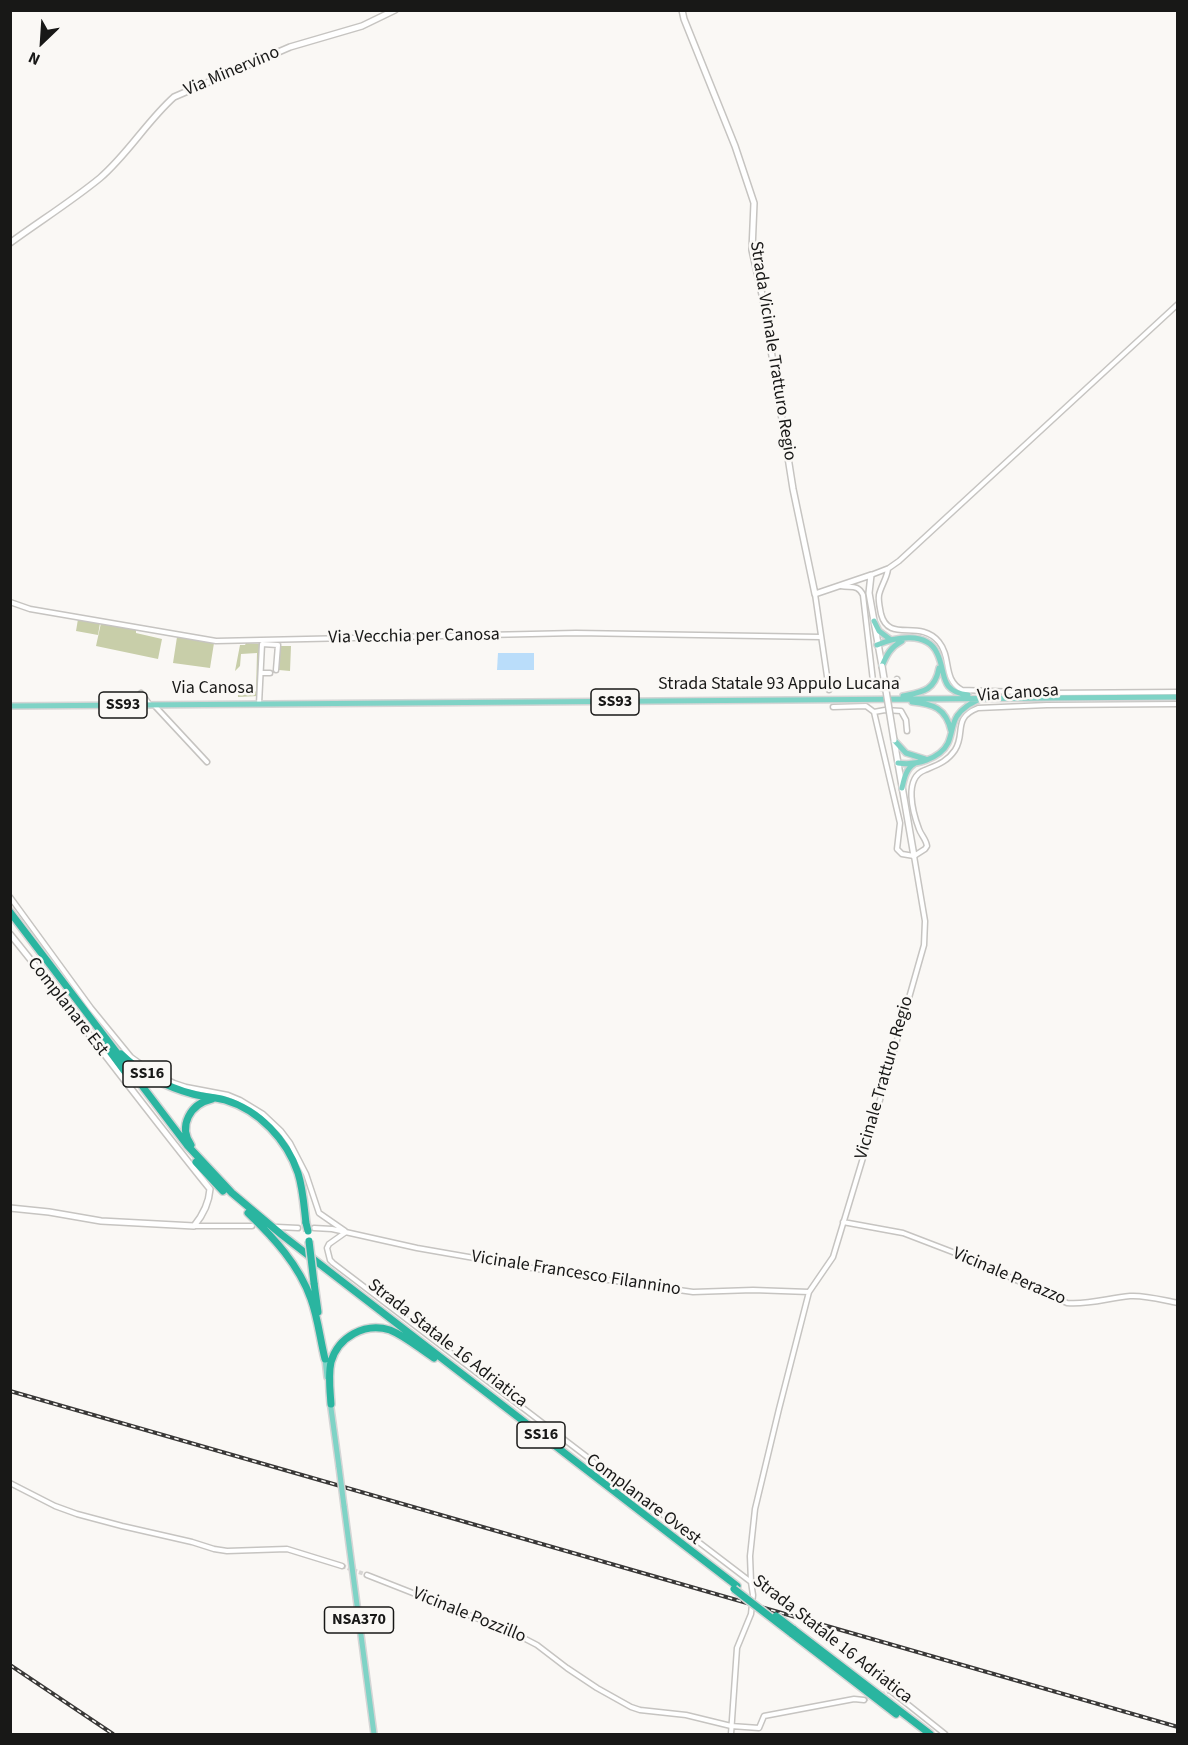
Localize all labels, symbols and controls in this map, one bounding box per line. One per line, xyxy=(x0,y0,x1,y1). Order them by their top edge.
north arrow xyxy=(12,12,72,72)
street label: Via Minervino xyxy=(181,42,283,102)
text: N xyxy=(25,46,44,71)
street label: Strada Vicinale Tratturo Regio xyxy=(744,240,800,462)
street label: Via Vecchia per Canosa xyxy=(328,625,500,649)
street label: Strada Statale 93 Appulo Lucana xyxy=(658,674,900,696)
street label: Via Canosa xyxy=(172,678,254,700)
street label: Via Canosa xyxy=(976,680,1060,708)
road number: SS93 xyxy=(591,689,639,715)
road number: SS93 xyxy=(99,692,147,718)
street label: Complanare Est xyxy=(22,954,112,1060)
street label: Vicinale Tratturo Regio xyxy=(851,994,919,1162)
road number: SS16 xyxy=(123,1061,171,1087)
street label: Vicinale Perazzo xyxy=(949,1243,1069,1311)
street label: Vicinale Francesco Filannino xyxy=(470,1247,682,1301)
street label: Strada Statale 16 Adriatica xyxy=(363,1275,531,1413)
road number: SS16 xyxy=(517,1422,565,1448)
street label: Complanare Ovest xyxy=(581,1450,705,1550)
street label: Strada Statale 16 Adriatica xyxy=(748,1571,916,1709)
street label: Vicinale Pozzillo xyxy=(409,1583,529,1649)
road number: NSA370 xyxy=(324,1607,394,1633)

